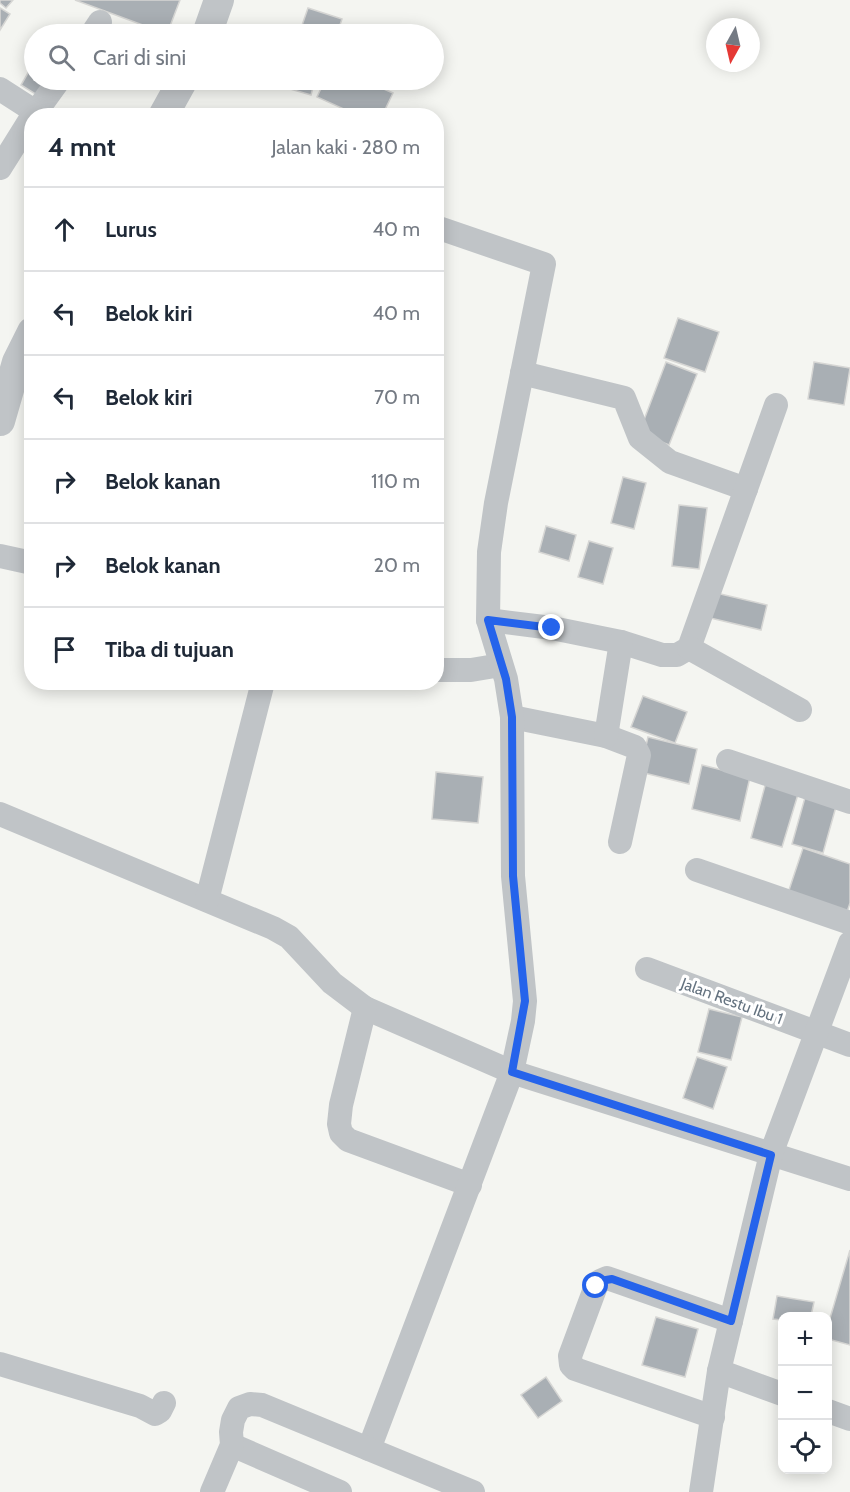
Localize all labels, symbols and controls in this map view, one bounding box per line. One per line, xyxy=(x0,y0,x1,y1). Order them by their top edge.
north arrow xyxy=(706,18,760,72)
search box xyxy=(24,24,444,90)
icon: search xyxy=(45,41,78,74)
text: Cari di sini xyxy=(93,44,186,71)
text: 4 mnt xyxy=(48,131,116,163)
text: Jalan kaki · 280 m xyxy=(271,135,420,159)
icon: ahead xyxy=(48,213,81,246)
text: Lurus xyxy=(105,216,157,243)
text: 40 m xyxy=(372,217,420,241)
icon: left xyxy=(48,297,81,330)
text: Belok kiri xyxy=(105,300,192,327)
text: 40 m xyxy=(372,301,420,325)
icon: left xyxy=(48,381,81,414)
text: Belok kiri xyxy=(105,384,192,411)
text: 70 m xyxy=(374,385,420,409)
icon: right xyxy=(48,465,81,498)
text: Belok kanan xyxy=(105,468,221,495)
text: 110 m xyxy=(371,469,420,493)
icon: right xyxy=(48,549,81,582)
text: Belok kanan xyxy=(105,552,221,579)
text: 20 m xyxy=(374,553,420,577)
route end xyxy=(538,614,564,640)
icon: arrive xyxy=(48,633,81,666)
text: Tiba di tujuan xyxy=(105,636,234,663)
street label: Jalan Restu Ibu 1 xyxy=(677,973,786,1028)
route start xyxy=(582,1272,608,1298)
map controls xyxy=(778,1312,832,1474)
button: + xyxy=(778,1312,832,1366)
button: − xyxy=(778,1366,832,1420)
button: locate xyxy=(778,1420,832,1474)

